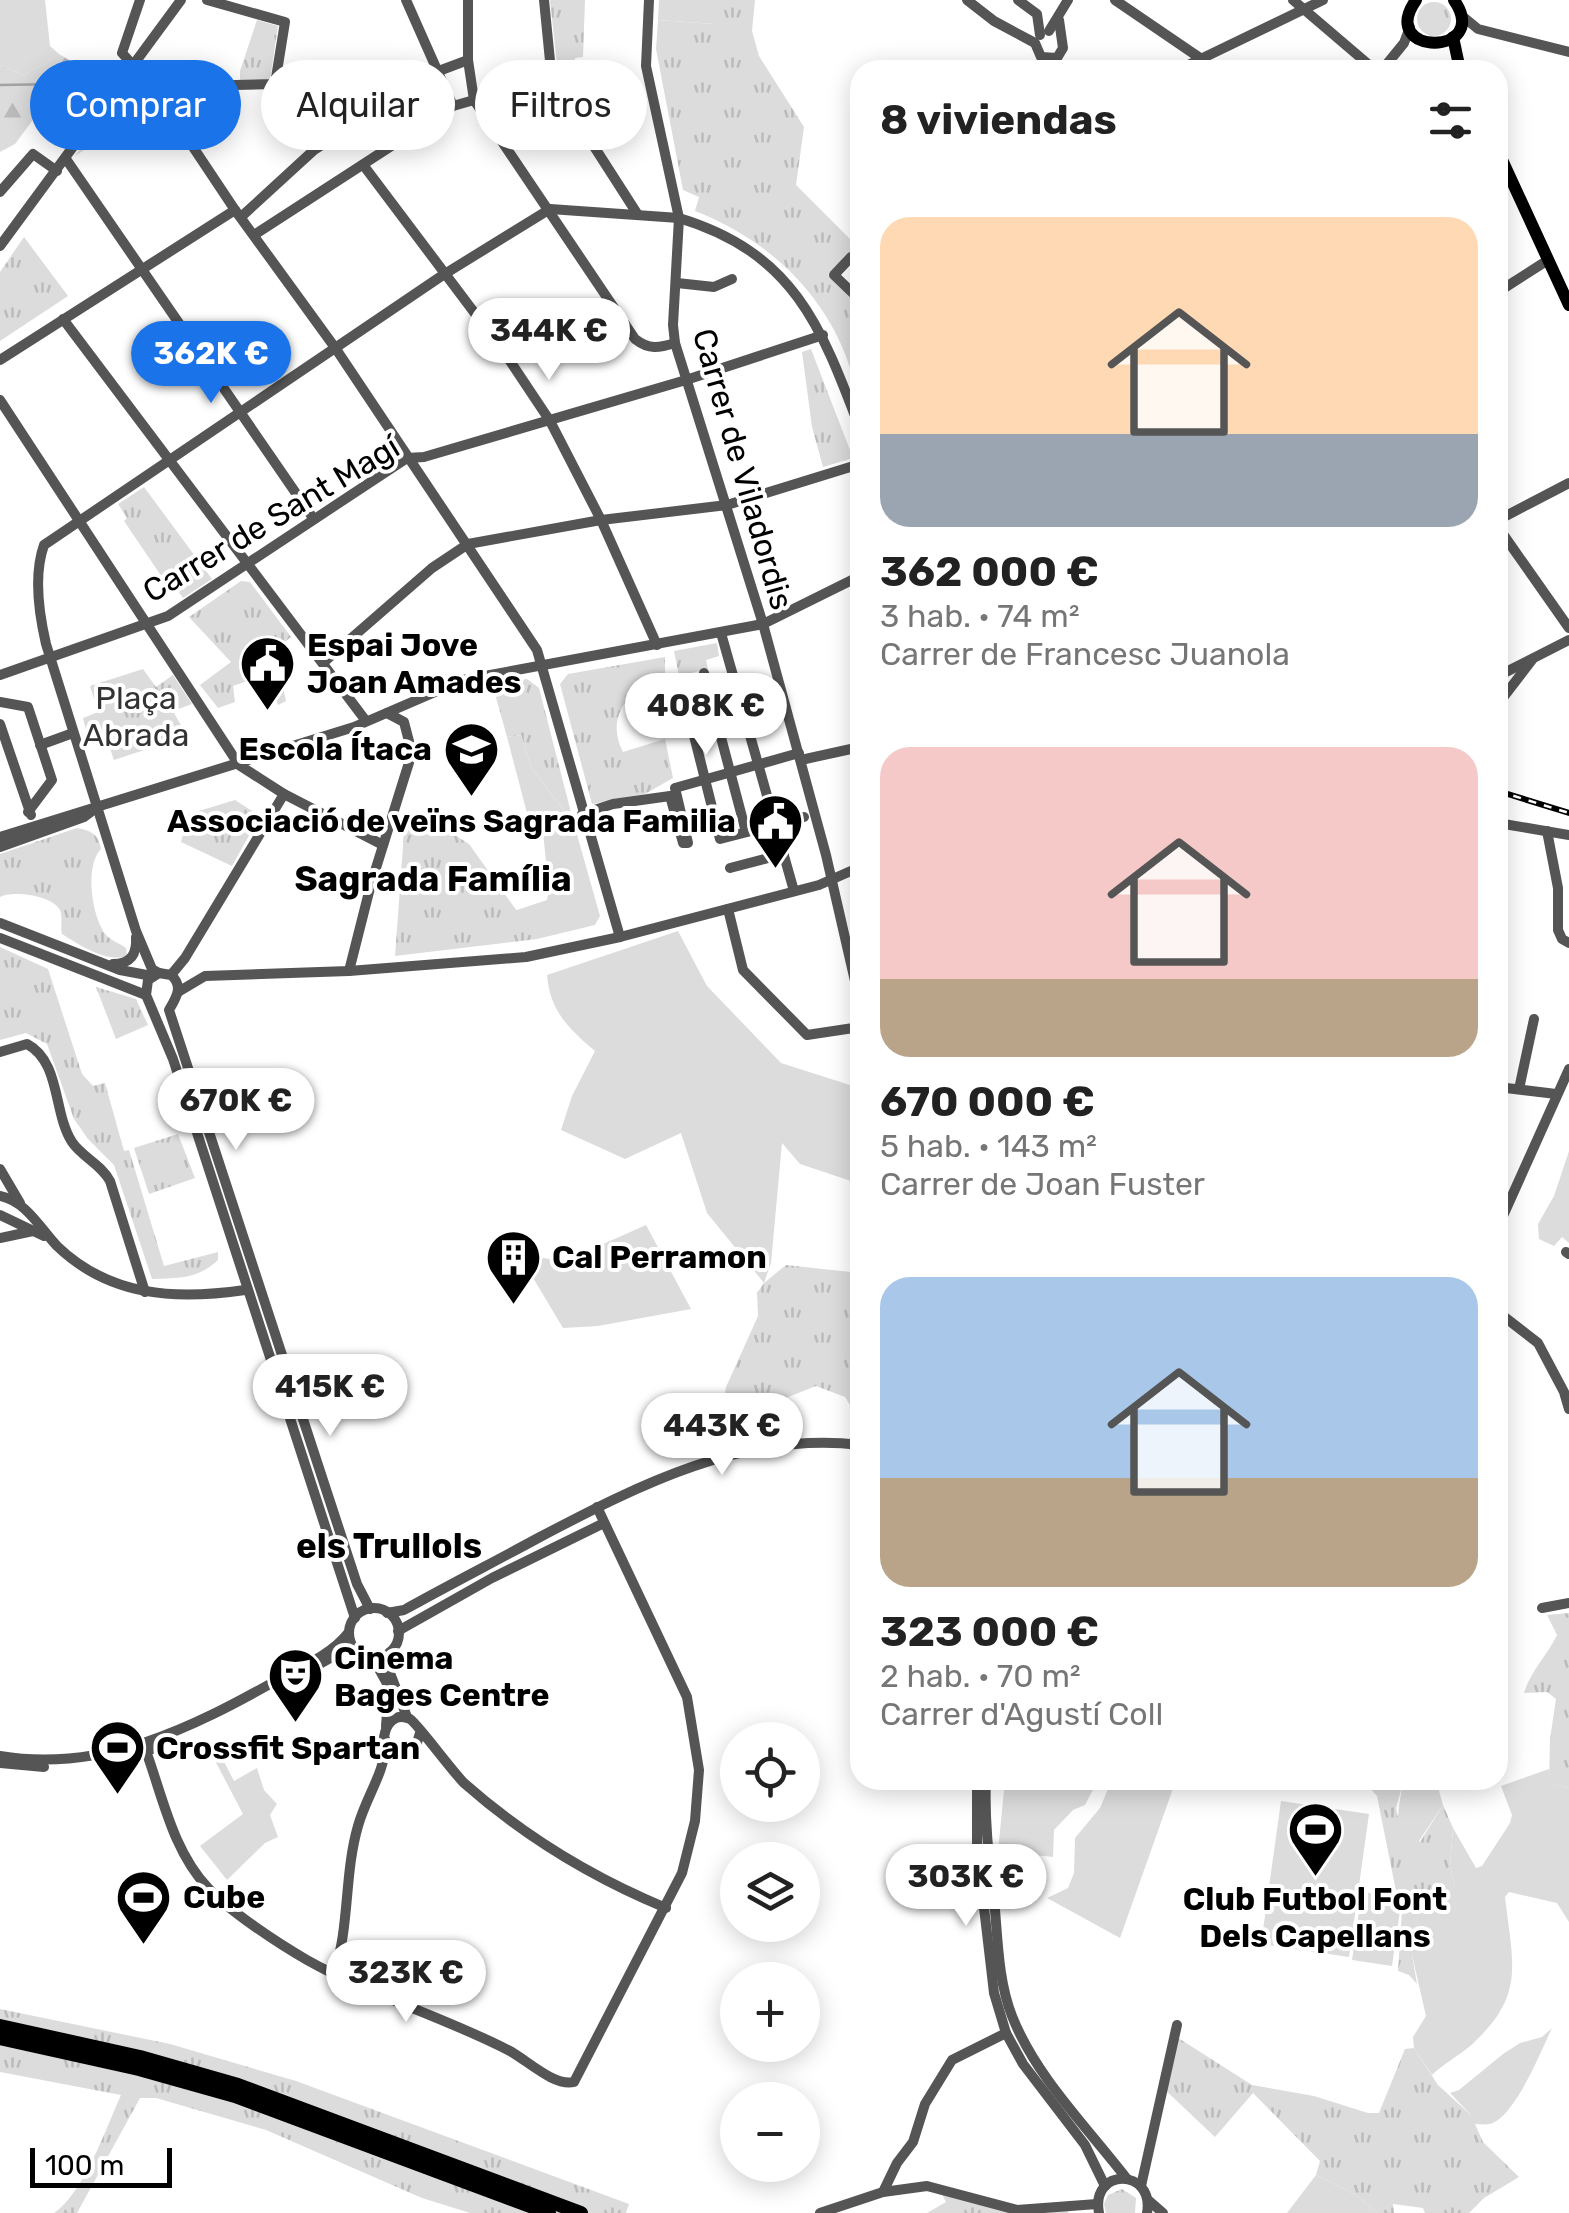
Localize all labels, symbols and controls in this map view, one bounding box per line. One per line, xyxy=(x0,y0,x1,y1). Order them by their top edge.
chip: Comprar xyxy=(30,60,241,150)
chip: Alquilar xyxy=(261,60,455,150)
chip: Filtros xyxy=(475,60,647,150)
icon: filters xyxy=(1423,93,1478,148)
text: 8 viviendas xyxy=(880,95,1117,145)
icon: home xyxy=(1089,282,1269,462)
pin: 344K € xyxy=(468,298,630,383)
text: 344K € xyxy=(490,311,608,349)
pin: 362K € xyxy=(130,321,292,406)
street label: Carrer de Viladordis xyxy=(685,324,801,614)
text: 362K € xyxy=(153,334,269,372)
street label: Carrer de Sant Magí xyxy=(136,426,408,610)
text: 362 000 € xyxy=(880,547,1099,597)
text: 3 hab. · 74 m² xyxy=(880,597,1080,635)
place label: Espai Jove Joan Amades xyxy=(307,626,522,701)
public building icon: Espai Jove Joan Amades xyxy=(238,633,298,712)
text: Carrer de Francesc Juanola xyxy=(880,635,1290,673)
pin: 408K € xyxy=(625,673,787,758)
park label: Plaça Abrada xyxy=(83,679,189,754)
text: 408K € xyxy=(647,686,765,724)
school or university icon: Escola Ítaca xyxy=(441,719,501,798)
place label: Escola Ítaca xyxy=(239,730,432,768)
public building icon: Associació de veïns Sagrada Familia xyxy=(745,791,805,870)
place label: Associació de veïns Sagrada Familia xyxy=(167,802,736,840)
icon: home xyxy=(1089,812,1269,992)
district label: Sagrada Família xyxy=(294,858,572,900)
pin: 670K € xyxy=(155,1068,317,1153)
text: 670 000 € xyxy=(880,1077,1095,1127)
text: 670K € xyxy=(180,1081,292,1119)
text: 5 hab. · 143 m² xyxy=(880,1127,1097,1165)
text: Carrer de Joan Fuster xyxy=(880,1165,1205,1203)
building icon: Cal Perramon xyxy=(483,1227,543,1306)
place label: Cal Perramon xyxy=(552,1238,767,1276)
icon: home xyxy=(1089,1342,1269,1522)
pin: 415K € xyxy=(249,1354,411,1439)
text: 415K € xyxy=(275,1367,385,1405)
pin: 443K € xyxy=(641,1393,803,1478)
text: 443K € xyxy=(663,1406,781,1444)
district label: els Trullols xyxy=(296,1525,482,1567)
text: 323 000 € xyxy=(880,1607,1099,1657)
place label: Cinema Bages Centre xyxy=(334,1639,549,1714)
theatre icon: Cinema Bages Centre xyxy=(265,1646,325,1725)
text: 2 hab. · 70 m² xyxy=(880,1657,1081,1695)
text: Carrer d'Agustí Coll xyxy=(880,1695,1163,1733)
sports icon: Crossfit Spartan xyxy=(87,1718,147,1797)
map controls xyxy=(720,1722,820,2182)
button: locate xyxy=(720,1722,820,1822)
place label: Crossfit Spartan xyxy=(156,1729,420,1767)
sports icon: Club Futbol Font Dels Capellans xyxy=(1285,1800,1345,1879)
button: layers xyxy=(720,1842,820,1942)
pin: 303K € xyxy=(885,1844,1047,1929)
text: 303K € xyxy=(908,1857,1024,1895)
sports icon: Cube xyxy=(114,1867,174,1946)
place label: Cube xyxy=(183,1878,265,1916)
place label: Club Futbol Font Dels Capellans xyxy=(1183,1880,1447,1955)
pin: 323K € xyxy=(325,1940,487,2025)
text: 323K € xyxy=(348,1953,464,1991)
button: + xyxy=(720,1962,820,2062)
button: − xyxy=(720,2082,820,2182)
scale bar xyxy=(30,2143,172,2188)
text: 100 m xyxy=(45,2149,124,2182)

